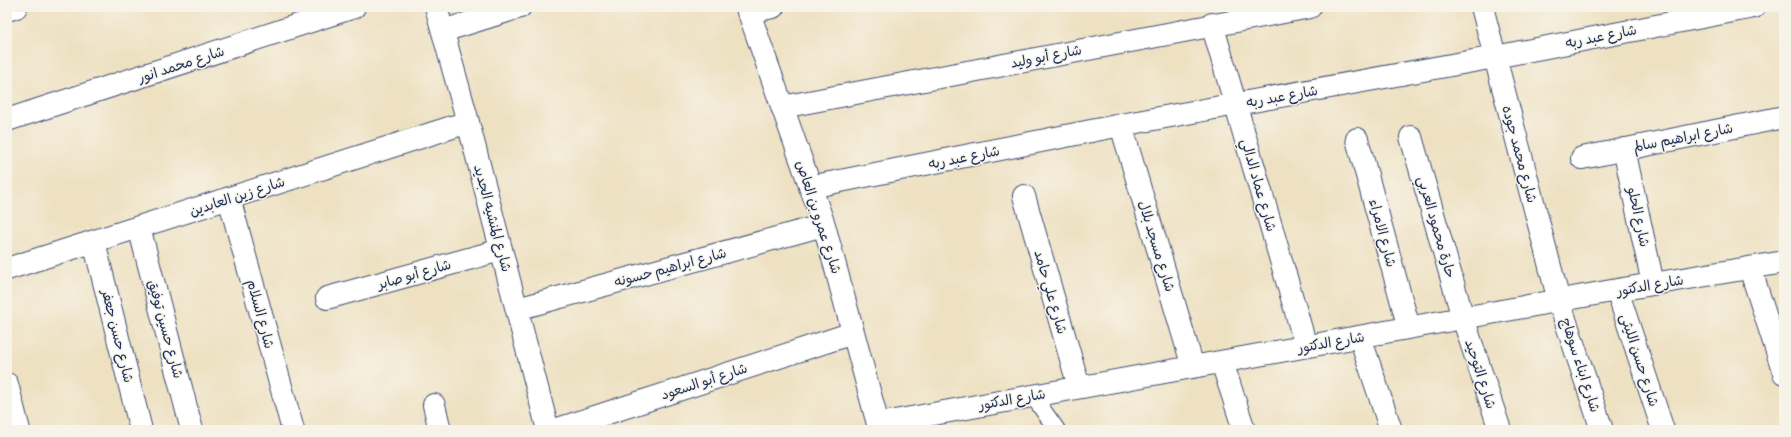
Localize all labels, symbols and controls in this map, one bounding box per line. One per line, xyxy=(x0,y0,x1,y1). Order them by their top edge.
street label: شارع عبد ربه xyxy=(1564,21,1638,53)
street label: شارع أبو وليد xyxy=(1009,41,1083,73)
street label: شارع محمد انور xyxy=(135,42,227,88)
street label: شارع عبد ربه xyxy=(1245,82,1319,112)
street label: شارع محمد جوده xyxy=(1497,104,1541,205)
street label: شارع ابراهيم سالم xyxy=(1632,119,1735,157)
street label: شارع عماد الدالي xyxy=(1233,137,1280,235)
street label: شارع عبد ربه xyxy=(927,142,1001,174)
street label: شارع عمرو بن العاص xyxy=(791,158,845,276)
street label: شارع المنشيه الجديد xyxy=(469,163,515,274)
street label: شارع زين العابدين xyxy=(187,173,287,221)
street label: حارة محمود العربي xyxy=(1410,174,1459,281)
street label: شارع الحلو xyxy=(1623,185,1653,249)
street label: شارع الامراء xyxy=(1364,197,1400,269)
street label: شارع مسجد بلال xyxy=(1134,198,1178,294)
street label: شارع ابراهيم حسونه xyxy=(612,244,729,293)
street label: شارع علي حامد xyxy=(1027,248,1071,337)
street label: شارع أبو صابر xyxy=(374,256,453,294)
street label: شارع الدكتور xyxy=(1614,271,1685,301)
street label: شارع حسين توفيق xyxy=(143,278,187,381)
street label: شارع السلام xyxy=(241,278,278,351)
street label: شارع حسن جعفر xyxy=(97,287,137,385)
street label: شارع حسن الليثى xyxy=(1616,311,1663,409)
street label: شارع ابناء سوهاج xyxy=(1556,316,1604,415)
street label: شارع الدكتور xyxy=(1295,328,1366,358)
street label: شارع التوحيد xyxy=(1460,337,1500,411)
street label: شارع أبو السعود xyxy=(659,359,750,404)
street label: شارع الدكتور xyxy=(976,385,1047,415)

